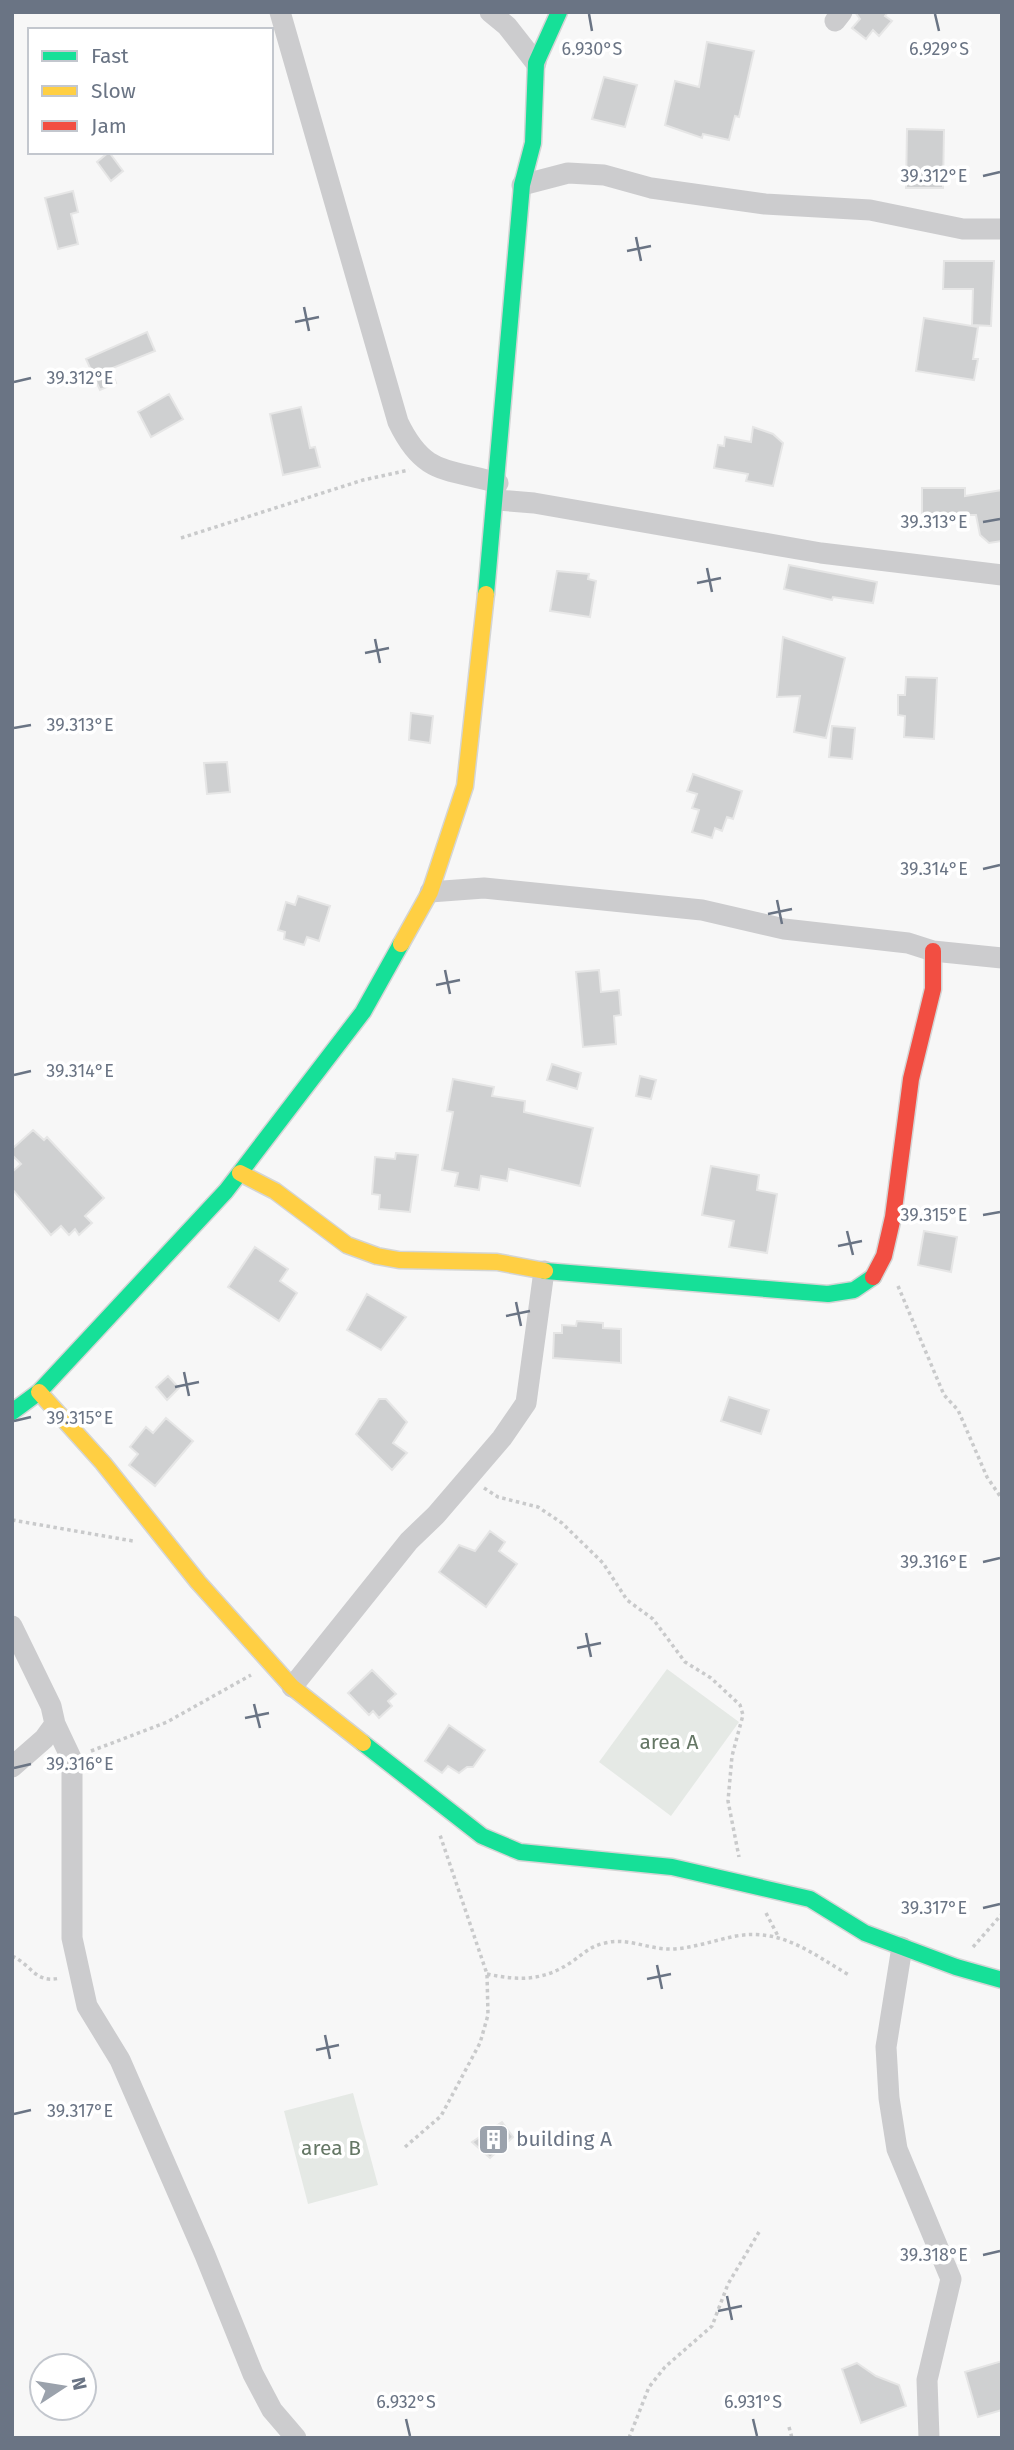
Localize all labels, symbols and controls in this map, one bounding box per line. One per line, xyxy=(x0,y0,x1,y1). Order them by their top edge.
legend xyxy=(28,28,273,154)
text: 6.930°S xyxy=(562,38,623,60)
text: 6.929°S xyxy=(909,38,969,60)
text: Fast xyxy=(91,43,129,69)
text: Slow xyxy=(91,78,136,104)
text: Jam xyxy=(91,113,127,139)
text: 39.312°E xyxy=(901,165,967,187)
text: 39.312°E xyxy=(47,367,113,389)
text: 39.313°E xyxy=(900,511,968,533)
text: 39.313°E xyxy=(46,714,114,736)
text: 39.314°E xyxy=(900,858,968,880)
text: 39.314°E xyxy=(46,1060,114,1082)
text: 39.315°E xyxy=(901,1204,967,1226)
text: 39.315°E xyxy=(47,1407,113,1429)
text: 39.316°E xyxy=(900,1551,968,1573)
park label: area A xyxy=(639,1729,699,1755)
text: 39.316°E xyxy=(46,1753,114,1775)
text: 39.317°E xyxy=(901,1897,967,1919)
text: 39.317°E xyxy=(47,2100,113,2122)
building icon: building A xyxy=(476,2122,510,2156)
place label: building A xyxy=(516,2126,612,2152)
park label: area B xyxy=(301,2135,361,2161)
text: 39.318°E xyxy=(900,2244,968,2266)
north arrow xyxy=(28,2352,98,2422)
text: N xyxy=(67,2375,92,2392)
text: 6.932°S xyxy=(376,2391,436,2413)
text: 6.931°S xyxy=(724,2391,782,2413)

